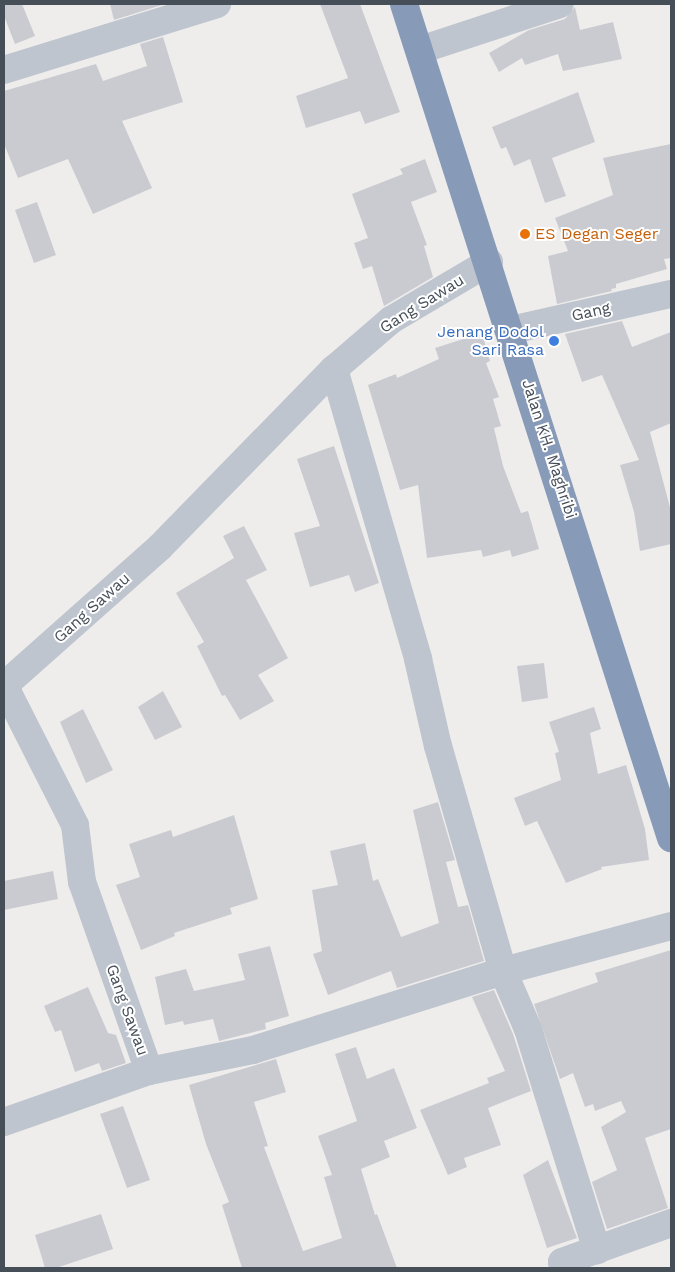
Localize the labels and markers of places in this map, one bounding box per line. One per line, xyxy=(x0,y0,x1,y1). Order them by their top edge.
place label: ES Degan Seger xyxy=(535,224,658,244)
marker: ES Degan Seger xyxy=(519,228,531,240)
place label: Jenang Dodol Sari Rasa xyxy=(437,322,544,360)
marker: Jenang Dodol Sari Rasa xyxy=(548,335,560,347)

